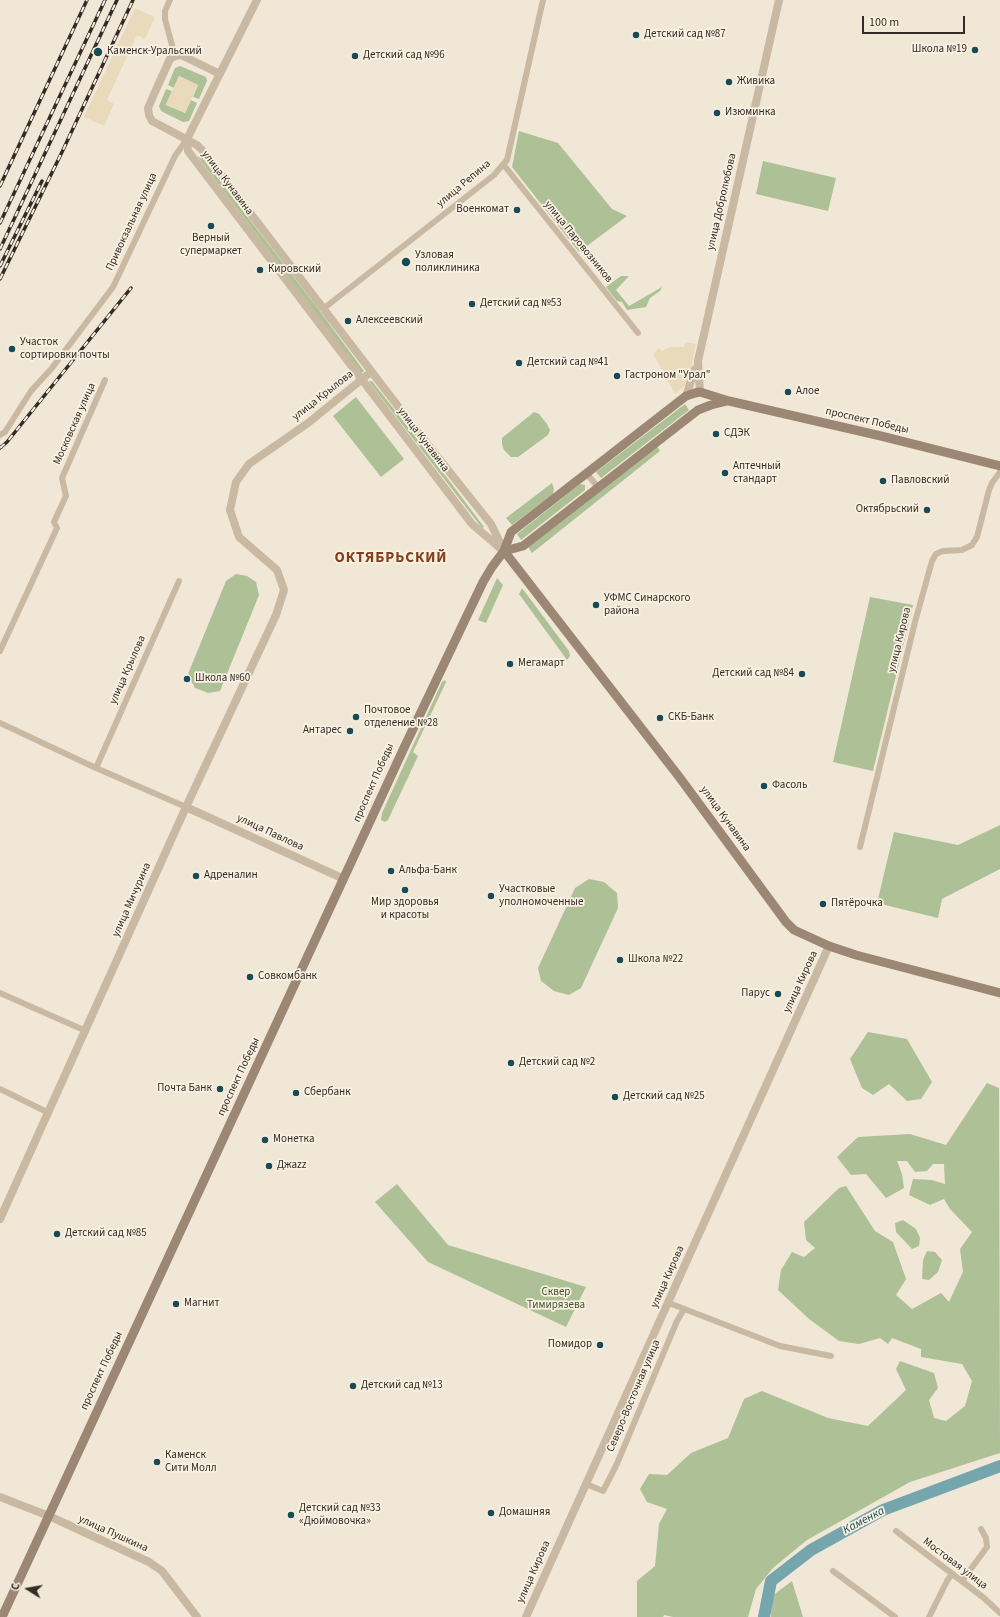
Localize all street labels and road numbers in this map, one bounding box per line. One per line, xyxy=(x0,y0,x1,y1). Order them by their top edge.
street label: улица Кунавина xyxy=(198,148,256,218)
street label: улица Добролюбова xyxy=(704,152,740,252)
street label: улица Репина xyxy=(434,158,494,210)
street label: Привокзальная улица xyxy=(103,171,161,273)
street label: улица Паровозников xyxy=(541,198,615,286)
street label: улица Крылова xyxy=(290,368,356,424)
street label: Московская улица xyxy=(51,381,99,467)
street label: улица Кунавина xyxy=(394,405,452,475)
street label: проспект Победы xyxy=(824,405,910,437)
street label: улица Кирова xyxy=(886,606,914,674)
street label: улица Крылова xyxy=(107,634,149,706)
street label: проспект Победы xyxy=(351,741,397,825)
street label: улица Кунавина xyxy=(697,784,753,854)
street label: улица Павлова xyxy=(234,812,306,854)
street label: улица Мичурина xyxy=(110,861,154,939)
street label: улица Кирова xyxy=(781,949,821,1015)
street label: проспект Победы xyxy=(215,1036,263,1118)
street label: улица Кирова xyxy=(648,1244,688,1310)
street label: проспект Победы xyxy=(78,1330,126,1412)
street label: Северо-Восточная улица xyxy=(604,1338,664,1454)
street label: улица Пушкина xyxy=(76,1513,150,1555)
street label: Мостовая улица xyxy=(920,1535,990,1593)
street label: улица Кирова xyxy=(514,1539,554,1605)

